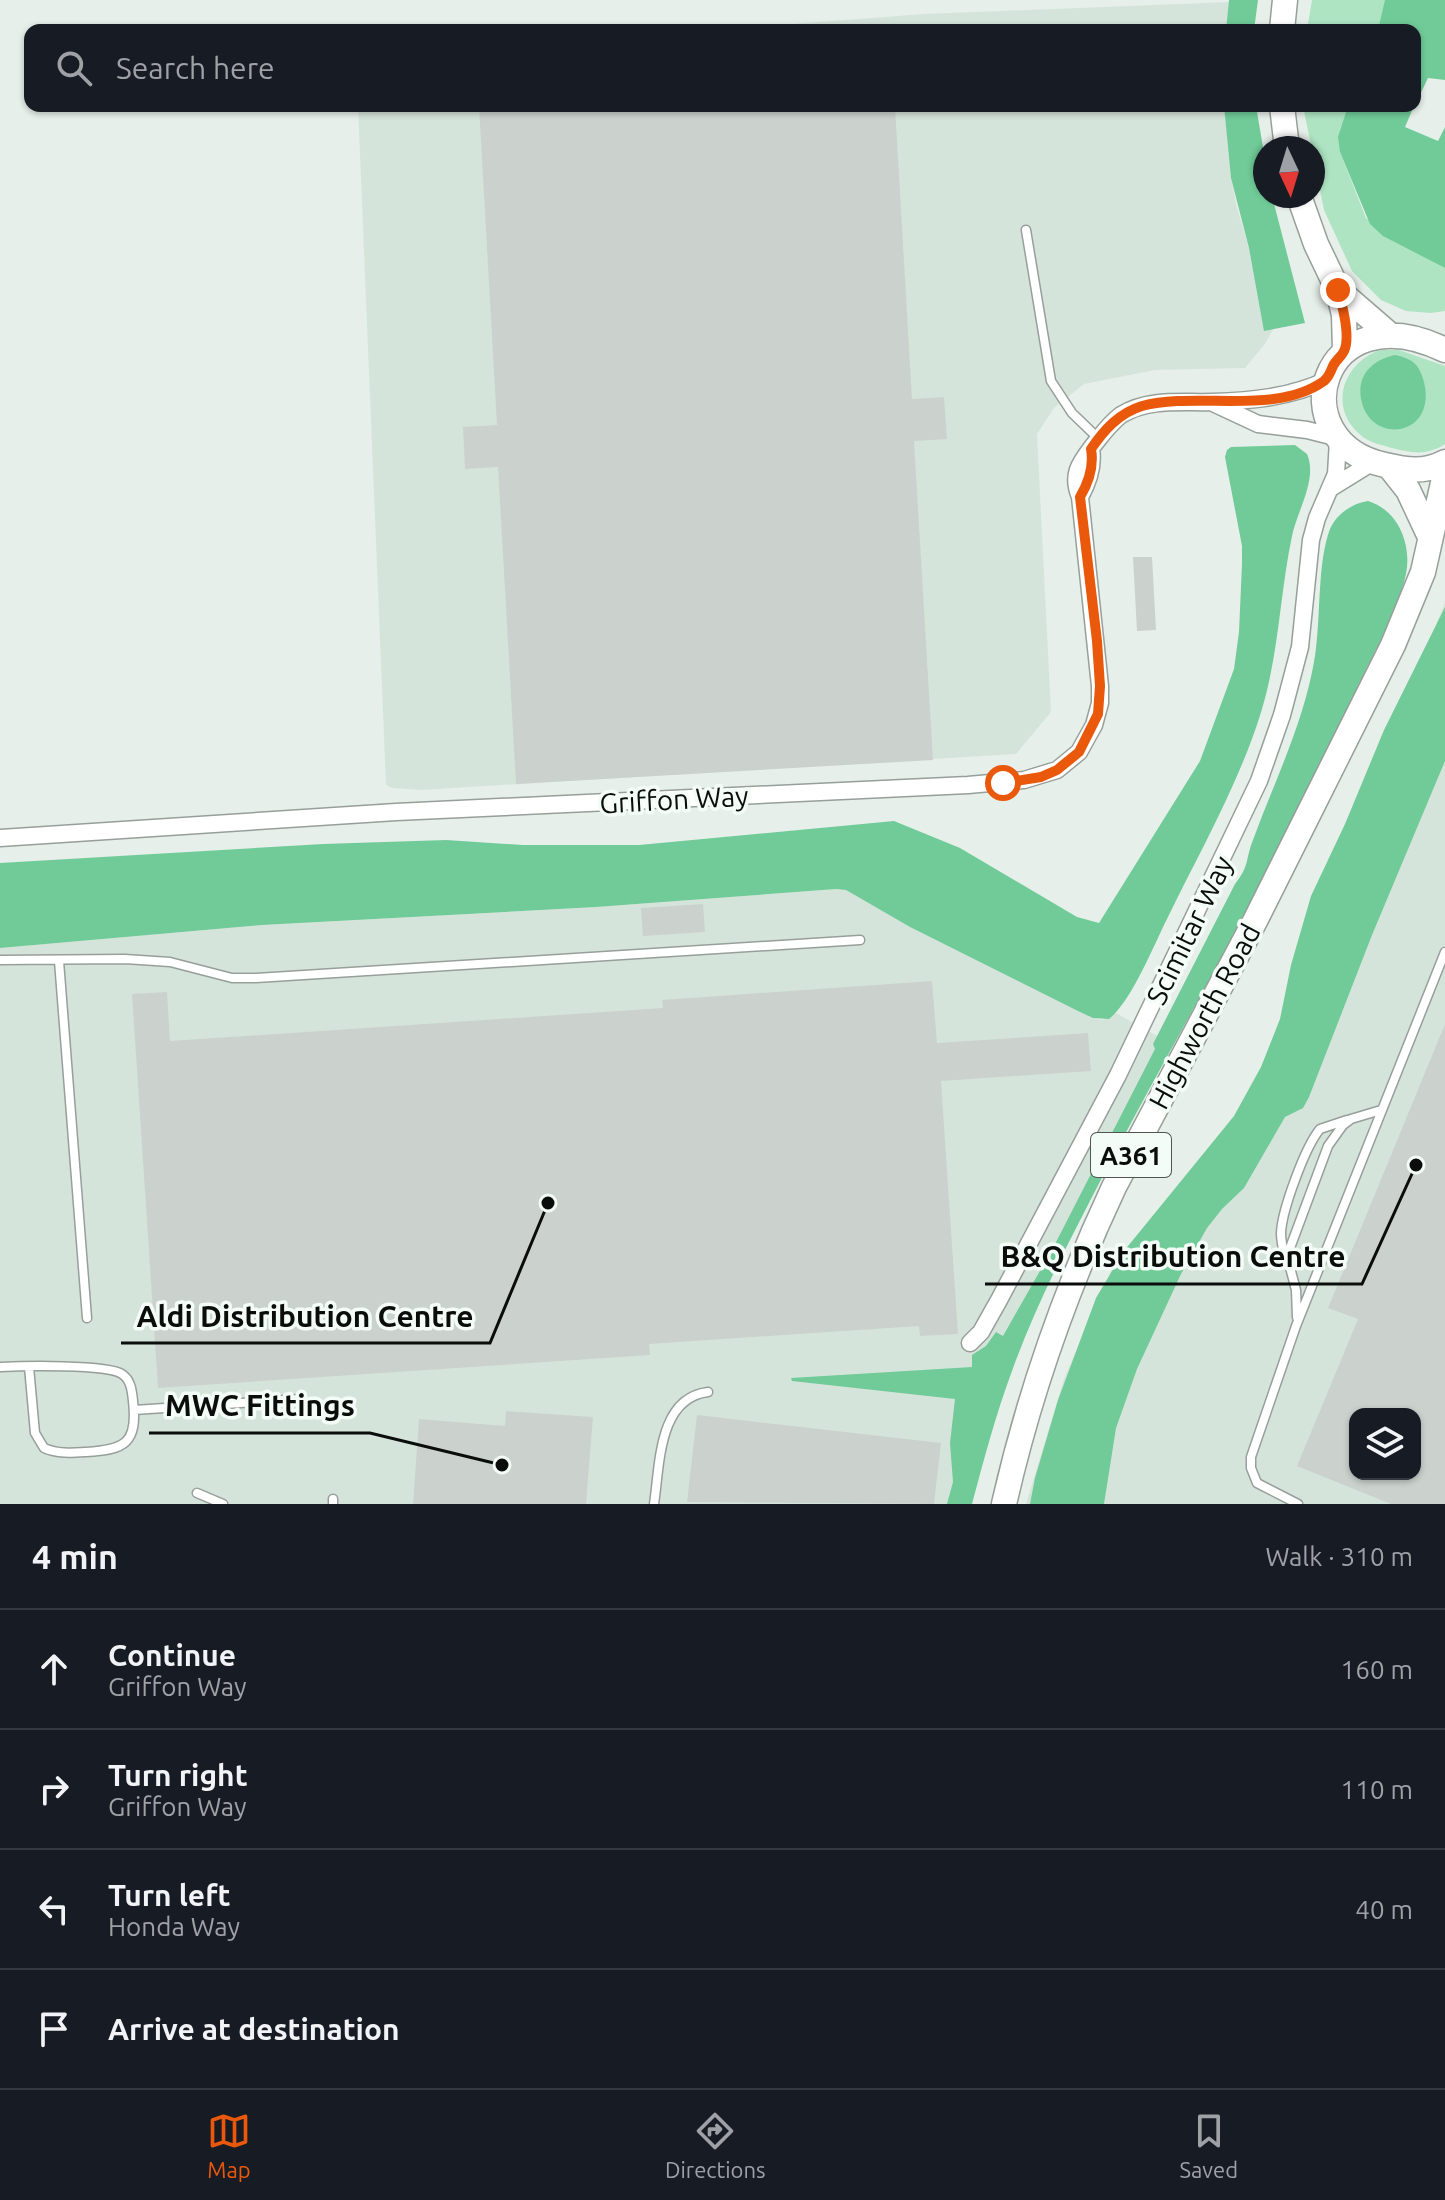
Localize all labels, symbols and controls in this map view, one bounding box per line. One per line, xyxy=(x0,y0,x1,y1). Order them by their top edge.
search box xyxy=(24,24,1421,112)
icon: search xyxy=(52,46,96,90)
text: Search here xyxy=(116,51,275,85)
north arrow xyxy=(1253,136,1325,208)
route end xyxy=(1320,272,1356,308)
route start xyxy=(985,765,1021,801)
street label: Griffon Way xyxy=(599,780,749,818)
street label: Scimitar Way xyxy=(1140,851,1238,1009)
street label: Highworth Road xyxy=(1142,918,1266,1114)
road number: A361 xyxy=(1091,1133,1171,1177)
callout: B&Q Distribution Centre xyxy=(985,1230,1362,1284)
text: B&Q Distribution Centre xyxy=(1001,1239,1345,1273)
callout: Aldi Distribution Centre xyxy=(121,1289,490,1343)
text: Aldi Distribution Centre xyxy=(136,1299,474,1333)
callout: MWC Fittings xyxy=(149,1379,370,1433)
text: MWC Fittings xyxy=(165,1388,355,1422)
map controls xyxy=(1349,1408,1421,1480)
button: layers xyxy=(1349,1408,1421,1480)
text: 4 min xyxy=(32,1537,118,1575)
text: Walk · 310 m xyxy=(1265,1542,1413,1571)
text: Continue xyxy=(108,1638,236,1672)
icon: ahead xyxy=(32,1647,76,1691)
text: 160 m xyxy=(1341,1655,1413,1684)
text: Griffon Way xyxy=(108,1672,247,1701)
text: Turn right xyxy=(108,1758,248,1792)
icon: right xyxy=(32,1767,76,1811)
text: 110 m xyxy=(1341,1775,1413,1804)
text: Griffon Way xyxy=(108,1792,247,1821)
text: Turn left xyxy=(108,1878,230,1912)
icon: left xyxy=(32,1887,76,1931)
text: 40 m xyxy=(1355,1895,1413,1924)
text: Honda Way xyxy=(108,1912,240,1941)
icon: arrive xyxy=(32,2007,76,2051)
text: Arrive at destination xyxy=(108,2012,400,2046)
tab: Map xyxy=(207,2109,251,2182)
tab: Directions xyxy=(665,2109,766,2182)
tab: Saved xyxy=(1179,2109,1238,2182)

